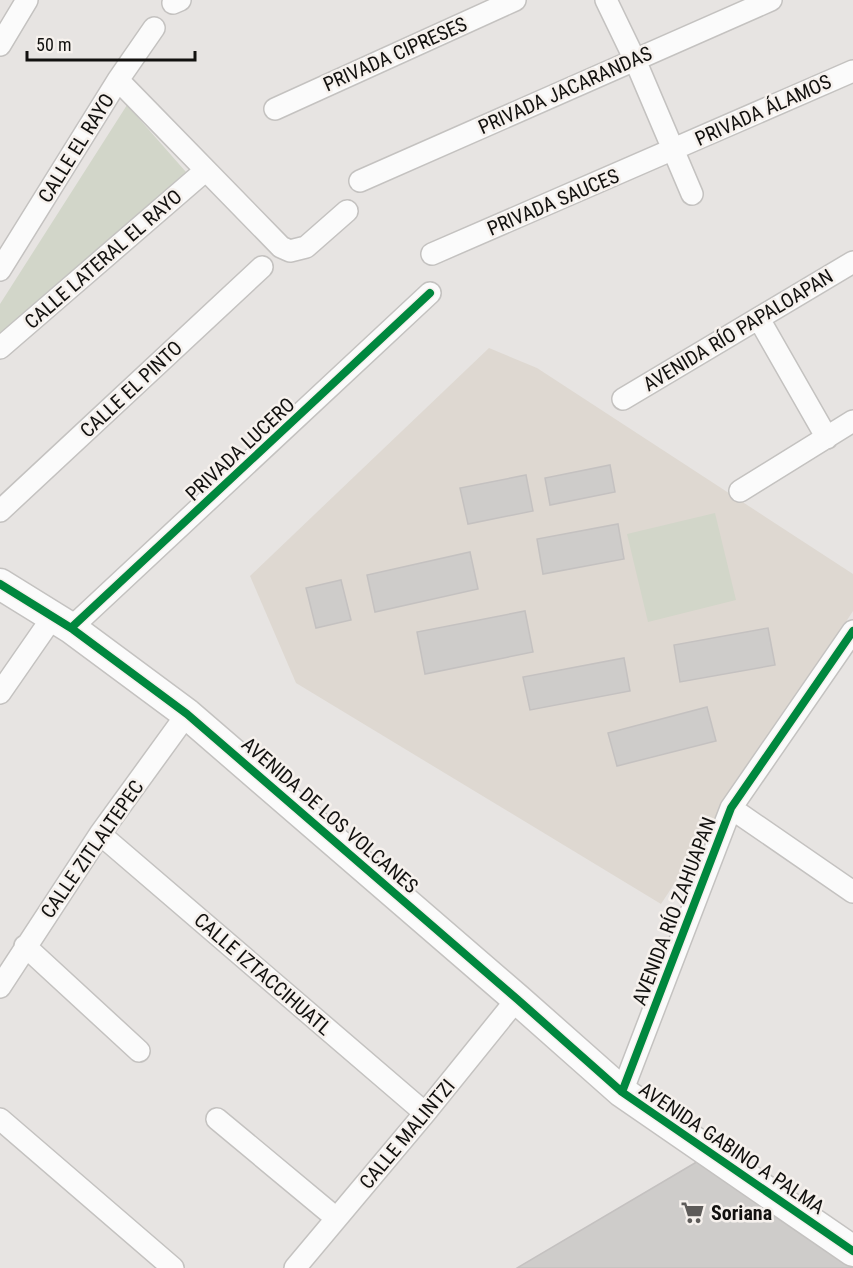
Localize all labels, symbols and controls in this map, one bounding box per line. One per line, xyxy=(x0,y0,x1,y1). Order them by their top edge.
street label: PRIVADA CIPRESES xyxy=(319,12,471,96)
scale bar xyxy=(27,24,195,62)
text: 50 m xyxy=(36,34,71,55)
street label: PRIVADA JACARANDAS xyxy=(474,41,656,139)
street label: PRIVADA ÁLAMOS xyxy=(691,69,835,151)
street label: CALLE EL RAYO xyxy=(33,89,119,207)
street label: PRIVADA SAUCES xyxy=(484,163,622,241)
street label: CALLE LATERAL EL RAYO xyxy=(19,184,187,334)
street label: AVENIDA RÍO PAPALOAPAN xyxy=(639,264,837,396)
street label: CALLE EL PINTO xyxy=(75,336,187,442)
street label: PRIVADA LUCERO xyxy=(181,392,299,506)
street label: AVENIDA DE LOS VOLCANES xyxy=(237,732,423,898)
street label: CALLE ZITLALTEPEC xyxy=(35,775,149,923)
street label: AVENIDA RÍO ZAHUAPAN xyxy=(627,814,721,1008)
street label: CALLE IZTACCIHUATL xyxy=(189,908,337,1040)
street label: CALLE MALINTZI xyxy=(354,1074,460,1194)
street label: AVENIDA GABINO A PALMA xyxy=(635,1077,830,1219)
supermarket icon: Soriana xyxy=(680,1200,706,1226)
place label: Soriana xyxy=(711,1201,772,1225)

